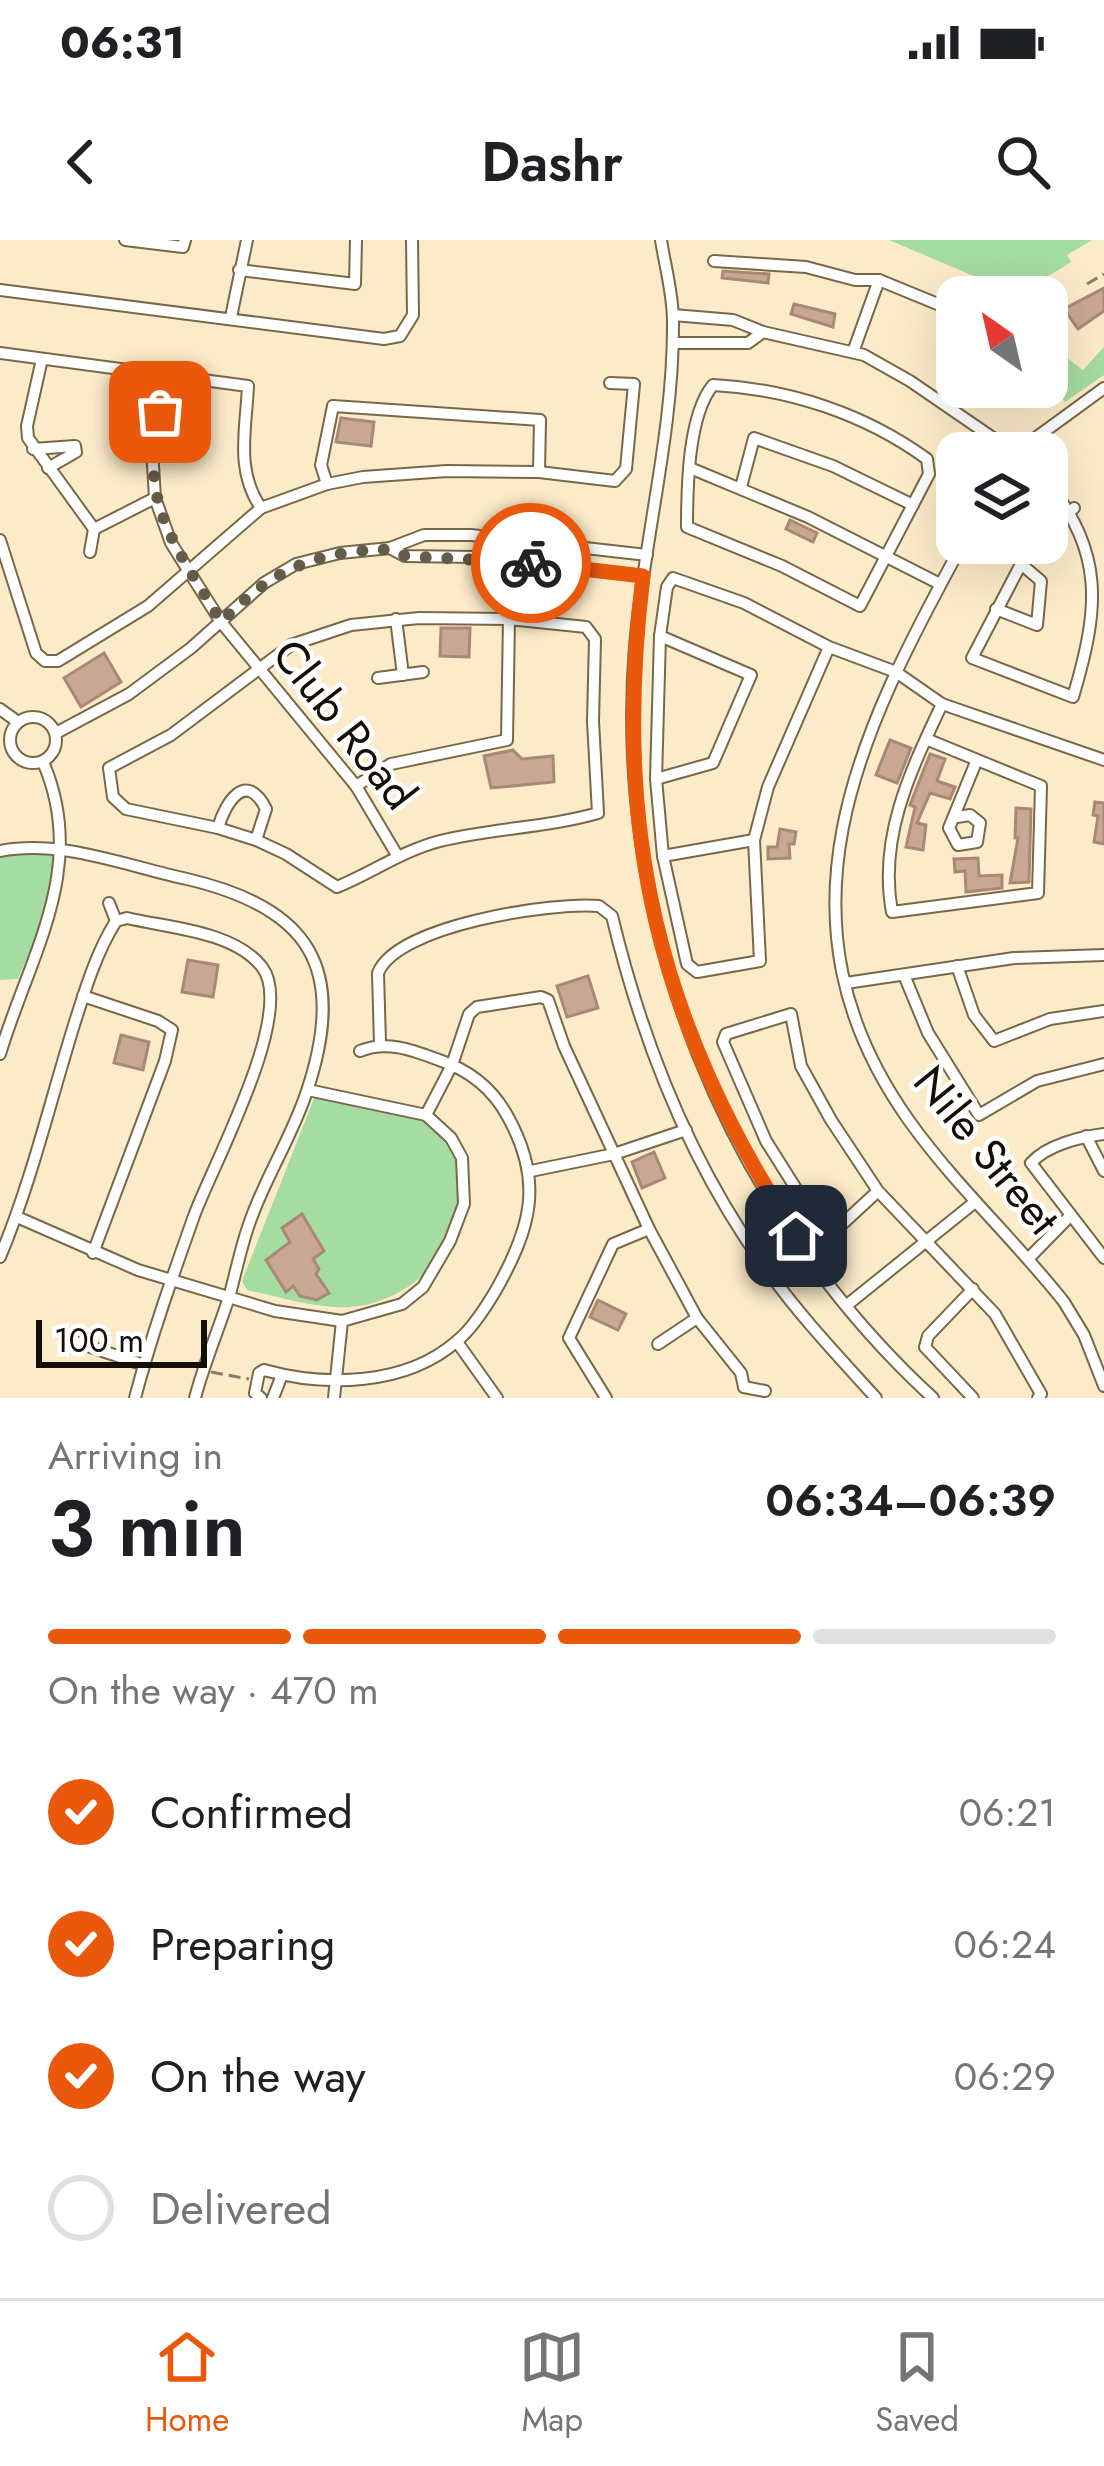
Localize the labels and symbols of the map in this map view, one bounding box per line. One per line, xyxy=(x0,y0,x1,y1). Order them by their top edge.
north arrow xyxy=(936,276,1068,408)
pin xyxy=(109,361,211,463)
courier xyxy=(471,503,591,623)
street label: Club Road xyxy=(257,625,432,824)
street label: Nile Street xyxy=(898,1052,1075,1249)
pin xyxy=(745,1185,847,1287)
scale bar xyxy=(36,1314,207,1367)

